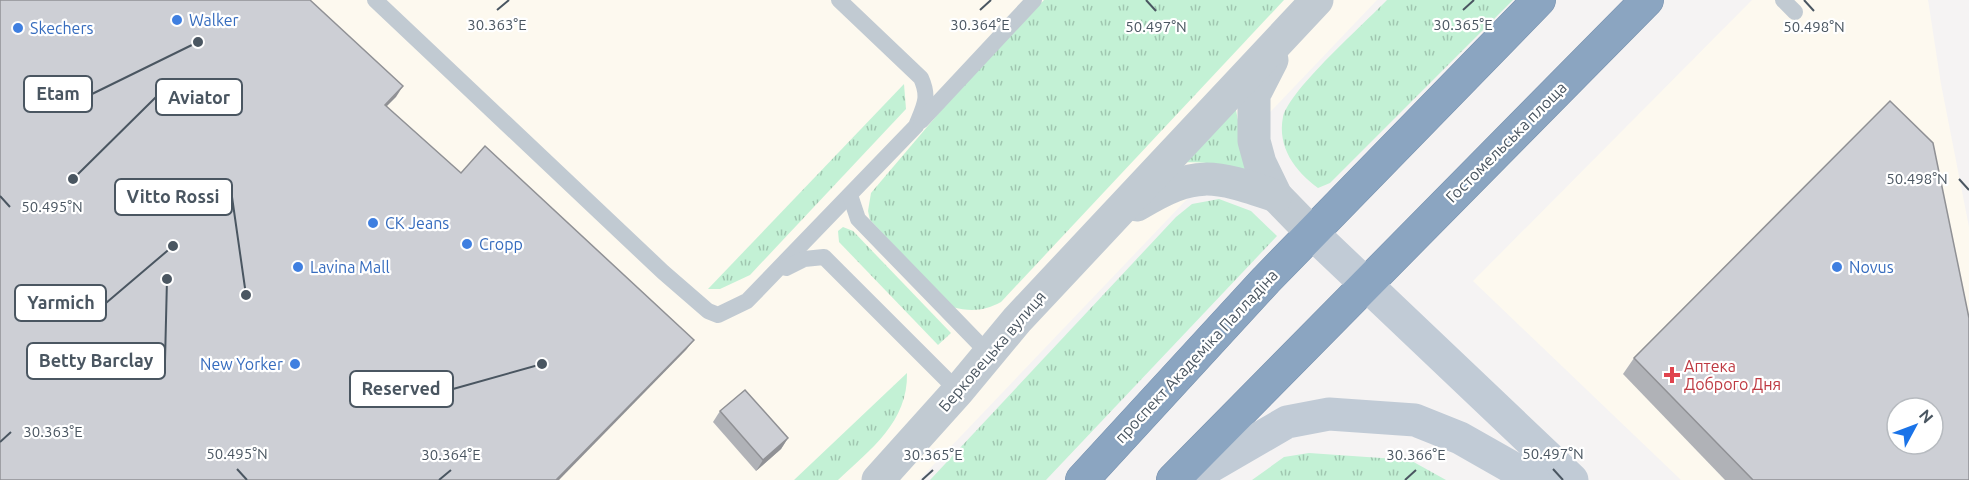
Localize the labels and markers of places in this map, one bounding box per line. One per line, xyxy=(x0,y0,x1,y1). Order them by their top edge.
place label: Walker xyxy=(189,11,239,29)
marker: Walker xyxy=(170,13,184,27)
place label: Skechers xyxy=(30,19,93,37)
marker: Skechers xyxy=(11,21,25,35)
callout: Etam xyxy=(24,76,92,112)
callout: Aviator xyxy=(156,79,242,115)
callout: Vitto Rossi xyxy=(115,179,232,215)
place label: CK Jeans xyxy=(385,214,449,232)
marker: CK Jeans xyxy=(366,216,380,230)
place label: Cropp xyxy=(479,235,523,253)
marker: Cropp xyxy=(460,237,474,251)
place label: Lavina Mall xyxy=(310,258,390,276)
place label: Novus xyxy=(1849,258,1894,276)
marker: Lavina Mall xyxy=(291,260,305,274)
marker: Novus xyxy=(1830,260,1844,274)
callout: Yarmich xyxy=(15,285,106,321)
callout: Betty Barclay xyxy=(27,343,165,379)
place label: New Yorker xyxy=(200,355,283,373)
marker: New Yorker xyxy=(288,357,302,371)
place label: Аптека Доброго Дня xyxy=(1684,357,1781,393)
marker: Аптека Доброго Дня xyxy=(1665,368,1679,382)
callout: Reserved xyxy=(350,371,453,407)

